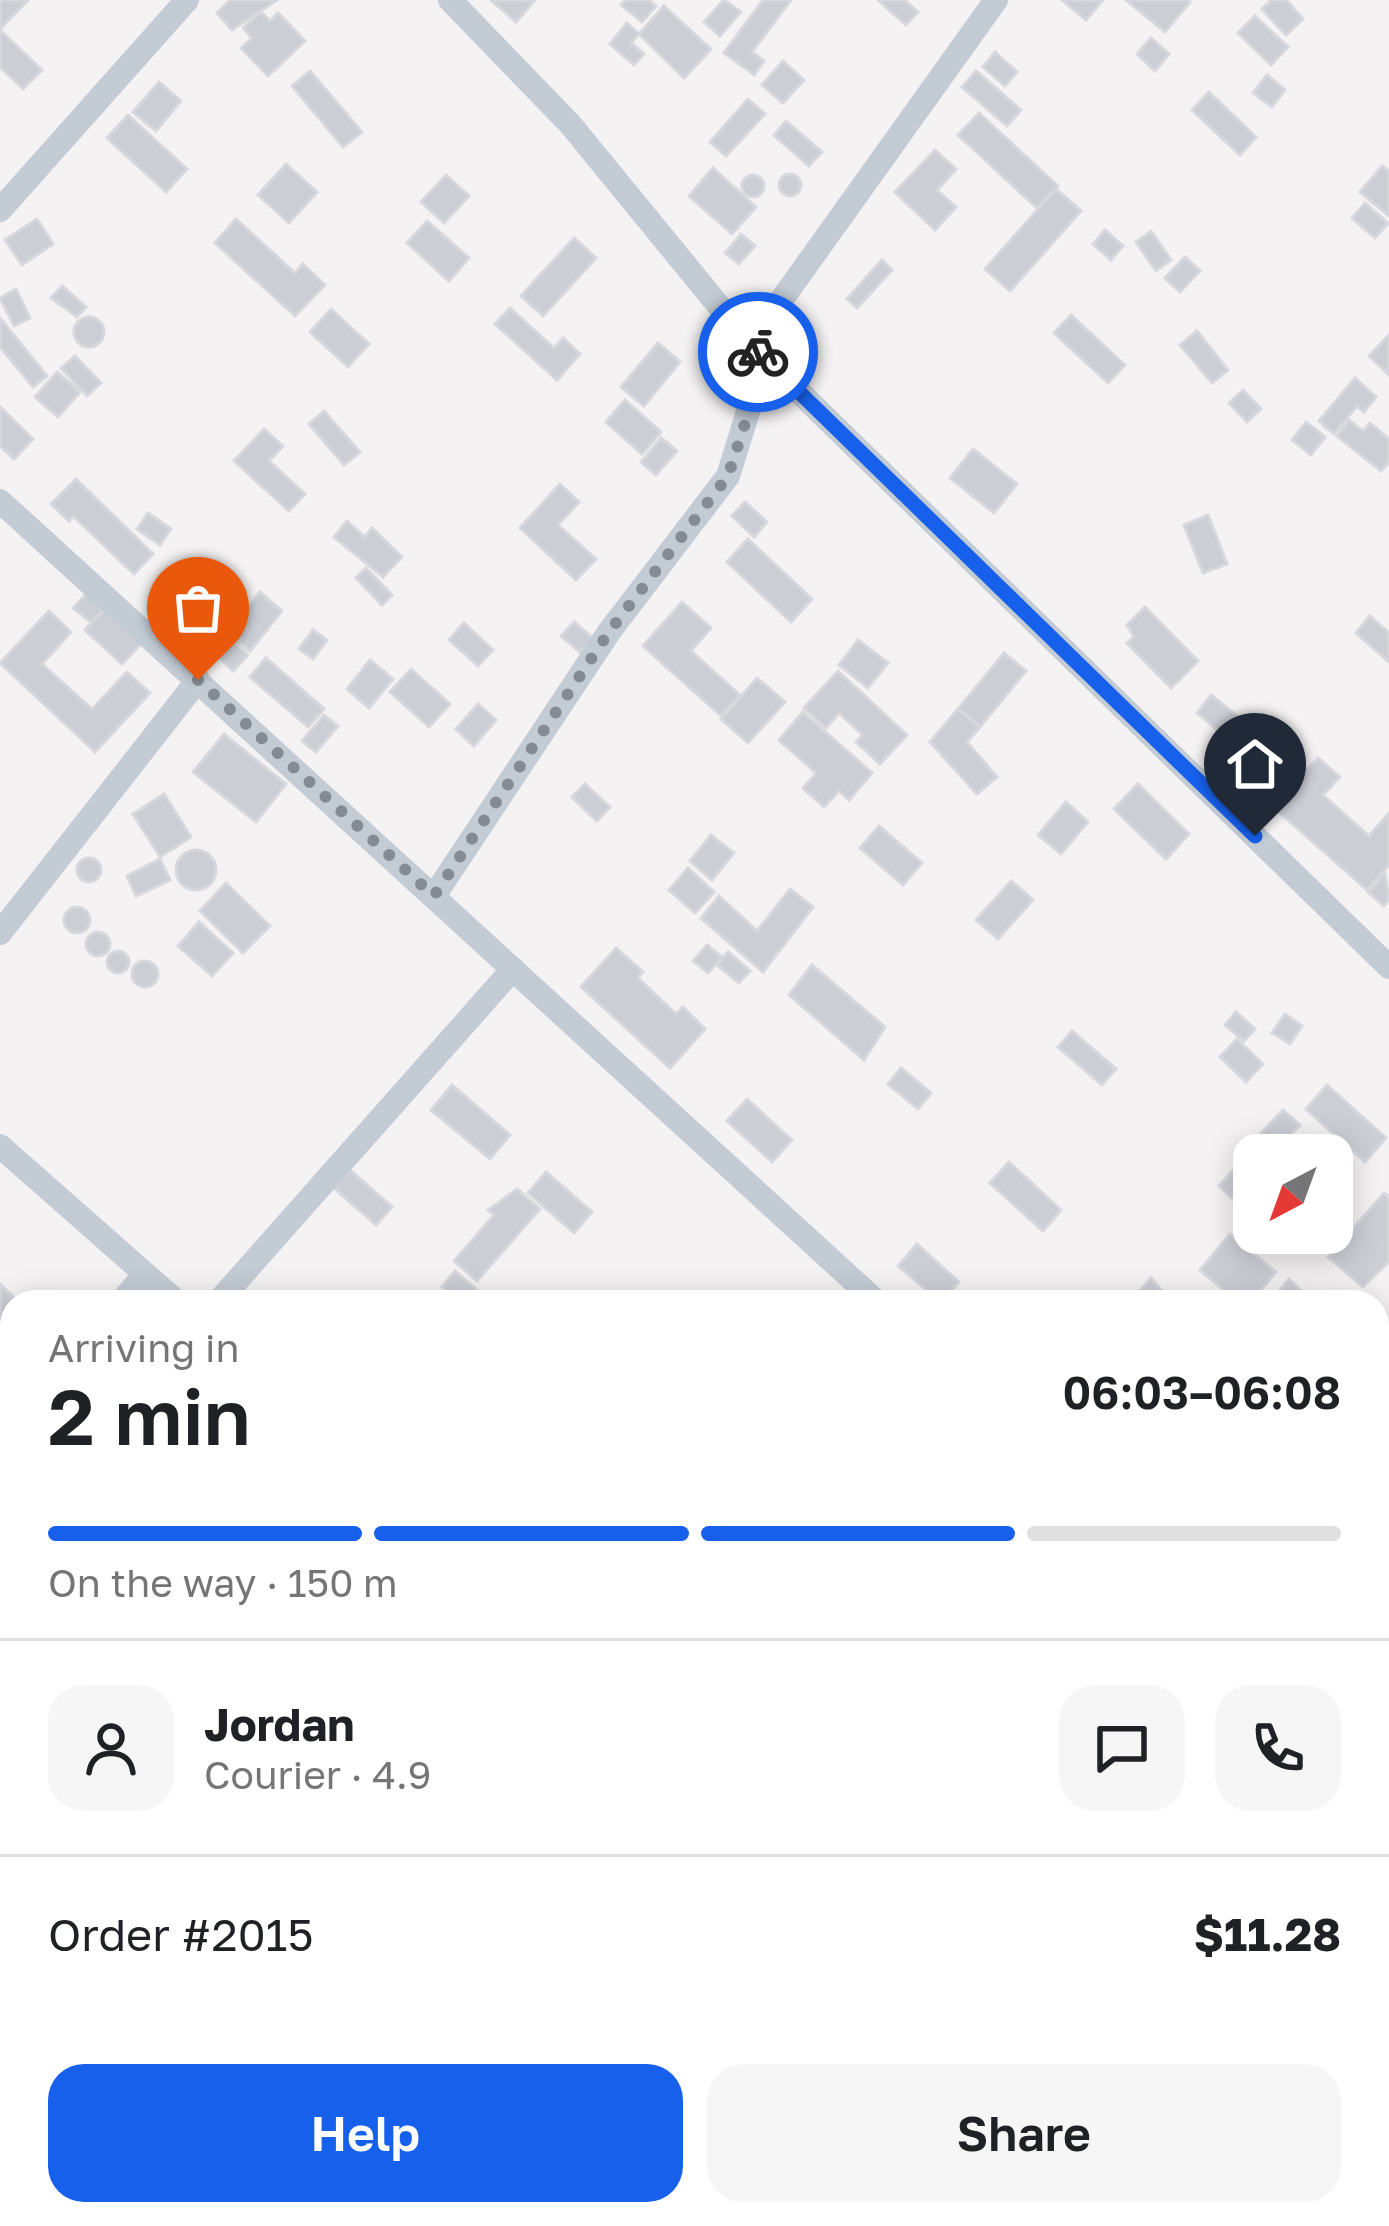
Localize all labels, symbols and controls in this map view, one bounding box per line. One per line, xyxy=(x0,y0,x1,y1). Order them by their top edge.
courier xyxy=(698,292,818,412)
icon: bike xyxy=(725,319,791,385)
pin xyxy=(147,557,249,680)
icon: bag xyxy=(165,575,231,641)
pin xyxy=(1204,713,1306,836)
icon: home xyxy=(1222,731,1288,797)
north arrow xyxy=(1233,1134,1353,1254)
map controls xyxy=(1233,1134,1353,1254)
text: Arriving in xyxy=(48,1324,239,1371)
text: 06:03–06:08 xyxy=(1063,1365,1341,1419)
text: 2 min xyxy=(48,1369,251,1462)
text: On the way · 150 m xyxy=(48,1559,398,1606)
button: person xyxy=(48,1685,174,1811)
button: chat xyxy=(1059,1685,1185,1811)
button: phone xyxy=(1215,1685,1341,1811)
text: Jordan xyxy=(204,1697,355,1751)
text: Courier · 4.9 xyxy=(204,1751,431,1798)
text: Order #2015 xyxy=(48,1907,314,1961)
text: $11.28 xyxy=(1194,1907,1341,1961)
button: Help xyxy=(48,2064,683,2202)
button: Share xyxy=(707,2064,1341,2202)

